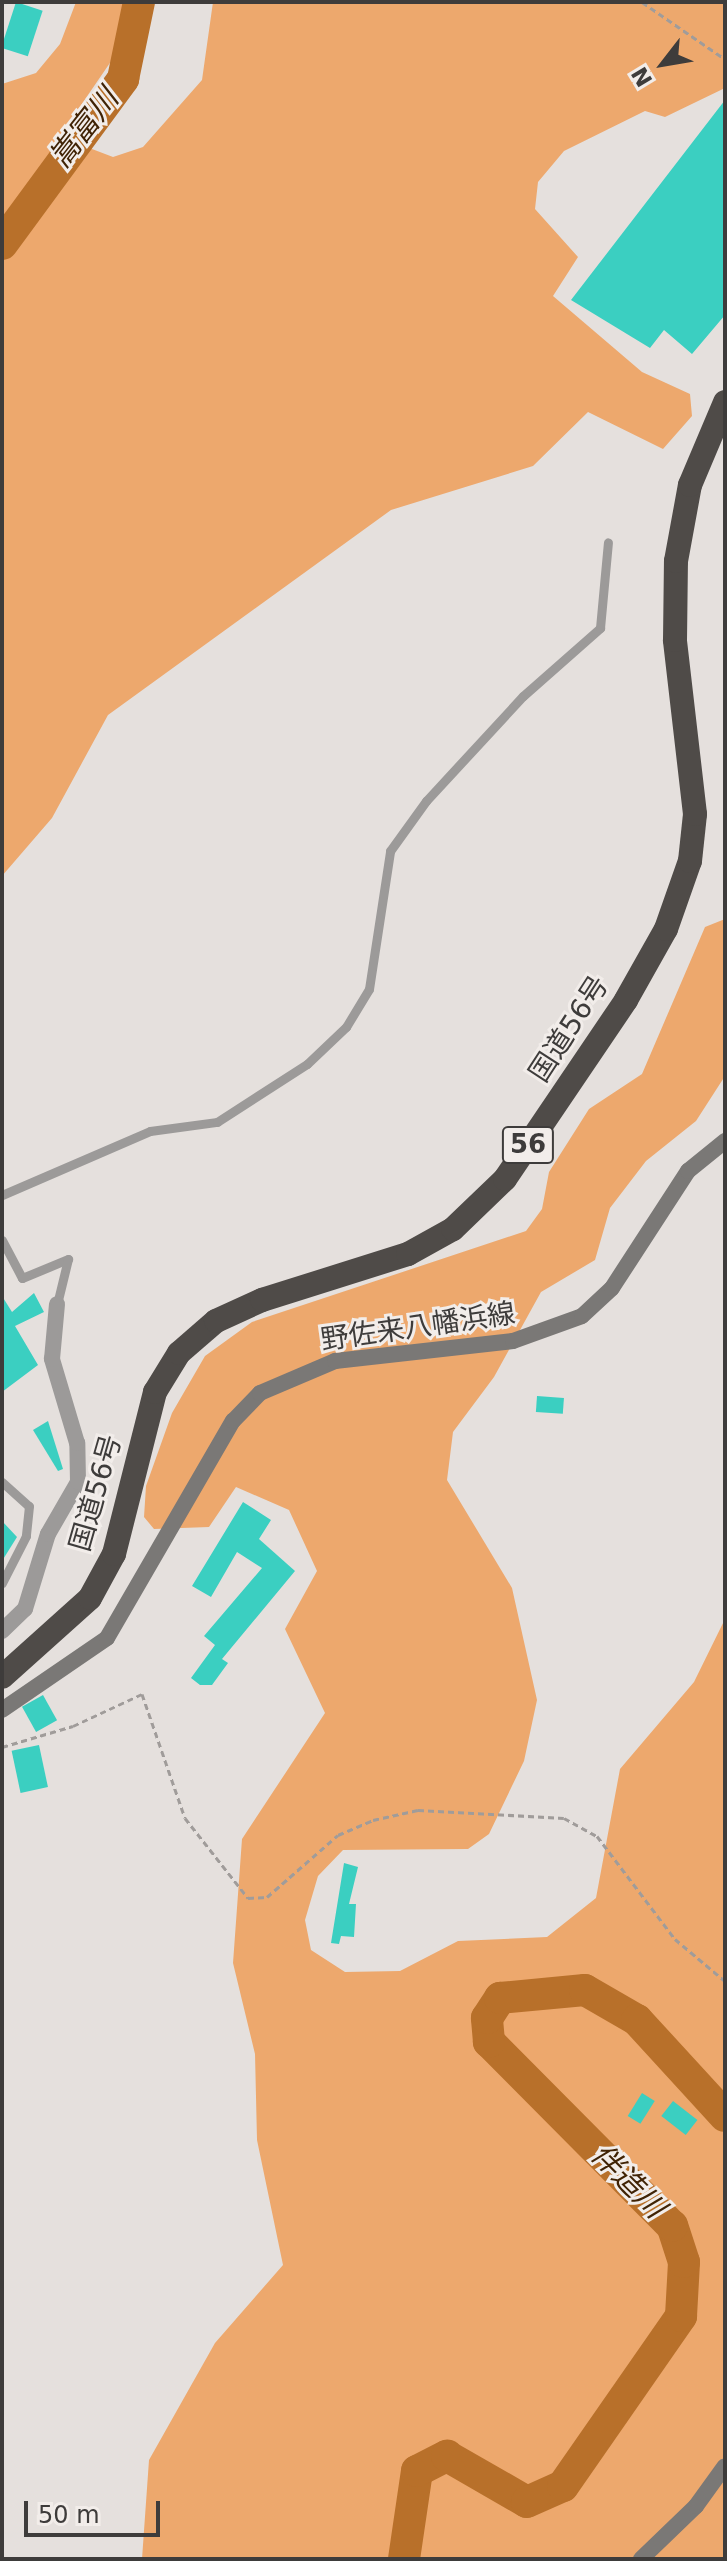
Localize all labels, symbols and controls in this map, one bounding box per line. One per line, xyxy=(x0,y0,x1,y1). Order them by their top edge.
north arrow xyxy=(623,24,703,104)
text: N xyxy=(627,62,657,91)
water label: 嵩富川 xyxy=(42,81,126,175)
street label: 国道56号 xyxy=(522,970,616,1088)
road number: 56 xyxy=(500,1123,556,1167)
street label: 野佐来八幡浜線 xyxy=(319,1297,517,1357)
street label: 国道56号 xyxy=(63,1431,129,1555)
water label: 伴造川 xyxy=(583,2136,673,2226)
scale bar xyxy=(28,2485,164,2535)
text: 50 m xyxy=(38,2501,100,2529)

